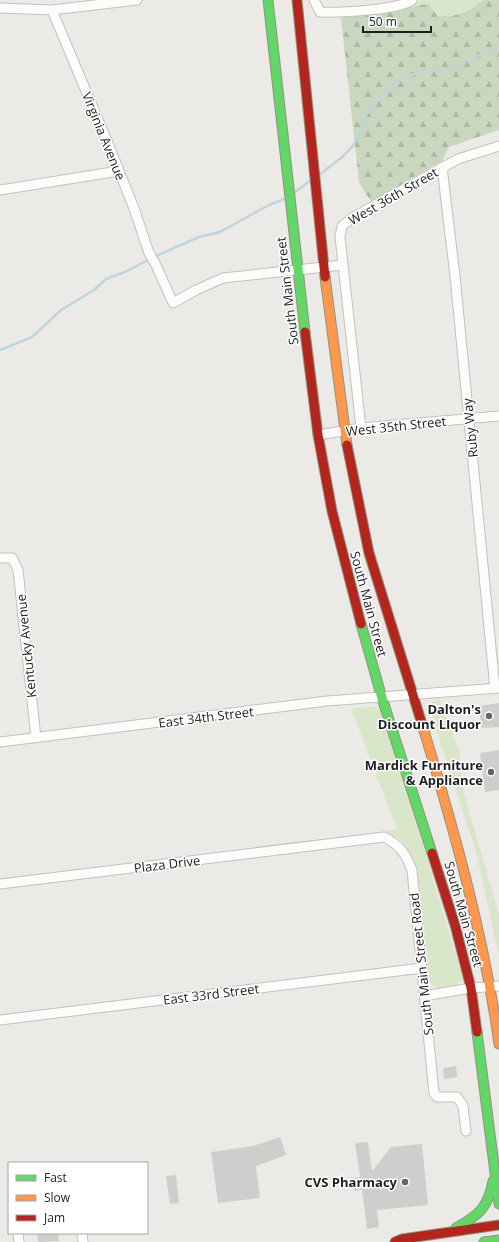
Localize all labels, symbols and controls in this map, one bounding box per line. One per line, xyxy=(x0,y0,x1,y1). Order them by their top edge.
scale bar xyxy=(363,8,431,34)
text: 50 m xyxy=(369,13,397,30)
street label: Virginia Avenue xyxy=(78,89,130,183)
street label: West 36th Street xyxy=(345,163,441,229)
street label: South Main Street xyxy=(271,236,303,346)
street label: Ruby Way xyxy=(458,397,482,459)
street label: West 35th Street xyxy=(345,412,447,440)
street label: South Main Street xyxy=(346,549,392,659)
street label: Kentucky Avenue xyxy=(12,593,40,699)
place label: Dalton's Discount LIquor xyxy=(378,700,481,733)
street label: East 34th Street xyxy=(157,702,255,732)
marker: Dalton's Discount LIquor xyxy=(484,711,494,721)
place label: Mardick Furniture & Appliance xyxy=(365,756,483,789)
marker: Mardick Furniture & Appliance xyxy=(486,767,496,777)
street label: Plaza Drive xyxy=(133,851,201,877)
street label: South Main Street xyxy=(440,859,488,969)
street label: South Main Street Road xyxy=(405,892,437,1036)
street label: East 33rd Street xyxy=(162,979,260,1009)
legend xyxy=(8,1162,148,1234)
text: Fast xyxy=(44,1169,67,1186)
place label: CVS Pharmacy xyxy=(305,1173,398,1191)
marker: CVS Pharmacy xyxy=(400,1177,410,1187)
text: Slow xyxy=(44,1189,71,1206)
text: Jam xyxy=(43,1209,65,1226)

